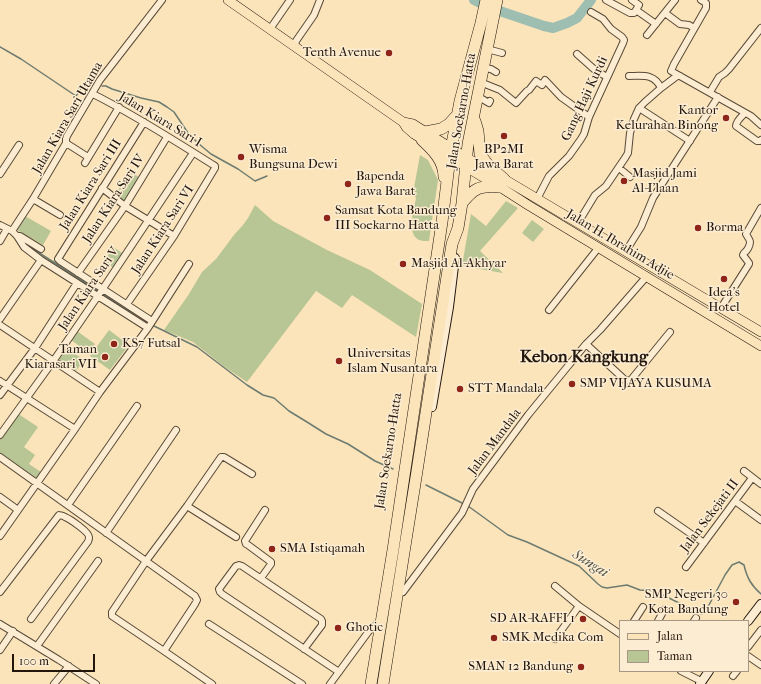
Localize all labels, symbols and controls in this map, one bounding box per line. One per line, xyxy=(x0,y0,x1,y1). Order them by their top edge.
place label: Tenth Avenue xyxy=(303,45,381,61)
marker: Tenth Avenue xyxy=(384,48,394,58)
street label: Jalan Soekarno-Hatta xyxy=(444,52,480,170)
street label: Gang Haji Kurdi xyxy=(559,54,611,144)
street label: Jalan Kiara Sari Utama xyxy=(30,59,106,177)
street label: Jalan Kiara Sari I xyxy=(116,89,204,151)
place label: Kantor Kelurahan Binong xyxy=(616,103,718,134)
marker: Kantor Kelurahan Binong xyxy=(721,113,731,123)
marker: BP2MI Jawa Barat xyxy=(499,131,509,141)
street label: Jalan Kiara Sari III xyxy=(57,137,125,233)
place label: Wisma Bungsuna Dewi xyxy=(249,142,338,173)
place label: BP2MI Jawa Barat xyxy=(474,142,534,173)
street label: Jalan Kiara Sari IV xyxy=(80,152,148,246)
marker: Wisma Bungsuna Dewi xyxy=(236,152,246,162)
place label: Masjid Jami Al-I'laan xyxy=(632,166,697,197)
place label: Bapenda Jawa Barat xyxy=(356,169,415,200)
marker: Masjid Jami Al-I'laan xyxy=(619,176,629,186)
marker: Bapenda Jawa Barat xyxy=(343,179,353,189)
street label: Jalan Kiara Sari VI xyxy=(129,183,197,277)
place label: Samsat Kota Bandung III Soekarno Hatta xyxy=(335,203,457,234)
street label: Jalan H. Ibrahim Adjie xyxy=(563,207,677,283)
marker: Samsat Kota Bandung III Soekarno Hatta xyxy=(322,213,332,223)
place label: Borma xyxy=(706,220,743,236)
marker: Borma xyxy=(693,223,703,233)
street label: Jalan Kiara Sari V xyxy=(55,244,123,334)
place label: Masjid Al-Akhyar xyxy=(411,256,506,272)
marker: Masjid Al-Akhyar xyxy=(398,259,408,269)
marker: Idea's Hotel xyxy=(719,274,729,284)
place label: Idea's Hotel xyxy=(708,285,740,316)
place label: KS7 Futsal xyxy=(122,336,180,352)
marker: KS7 Futsal xyxy=(109,339,119,349)
place label: Taman Kiarasari VII xyxy=(25,342,97,373)
place label: Universitas Islam Nusantara xyxy=(347,346,437,377)
district label: Kebon Kangkung xyxy=(520,348,648,368)
marker: Taman Kiarasari VII xyxy=(100,352,110,362)
marker: Universitas Islam Nusantara xyxy=(334,356,344,366)
place label: SMP VIJAYA KUSUMA xyxy=(580,376,712,392)
marker: SMP VIJAYA KUSUMA xyxy=(567,379,577,389)
place label: STT Mandala xyxy=(468,381,543,397)
marker: STT Mandala xyxy=(455,384,465,394)
street label: Jalan Soekarno-Hatta xyxy=(372,392,406,510)
street label: Jalan Mandala xyxy=(465,406,525,478)
street label: Jalan Sekejati II xyxy=(677,476,743,556)
place label: SMA Istiqamah xyxy=(280,541,365,557)
marker: SMA Istiqamah xyxy=(267,544,277,554)
water label: Sungai xyxy=(569,547,611,581)
place label: SMP Negeri 30 Kota Bandung xyxy=(645,587,728,618)
marker: SMP Negeri 30 Kota Bandung xyxy=(731,597,741,607)
place label: SD AR-RAFFI 1 xyxy=(490,611,575,627)
marker: SD AR-RAFFI 1 xyxy=(578,614,588,624)
place label: Ghotic xyxy=(346,620,383,636)
legend xyxy=(619,620,749,672)
marker: Ghotic xyxy=(333,623,343,633)
text: Jalan xyxy=(657,629,683,643)
place label: SMK Medika Com xyxy=(502,630,603,646)
marker: SMK Medika Com xyxy=(489,633,499,643)
scale bar xyxy=(14,646,97,672)
text: Taman xyxy=(657,649,692,663)
text: 100 m xyxy=(19,654,49,668)
place label: SMAN 12 Bandung xyxy=(468,659,573,675)
marker: SMAN 12 Bandung xyxy=(576,662,586,672)

